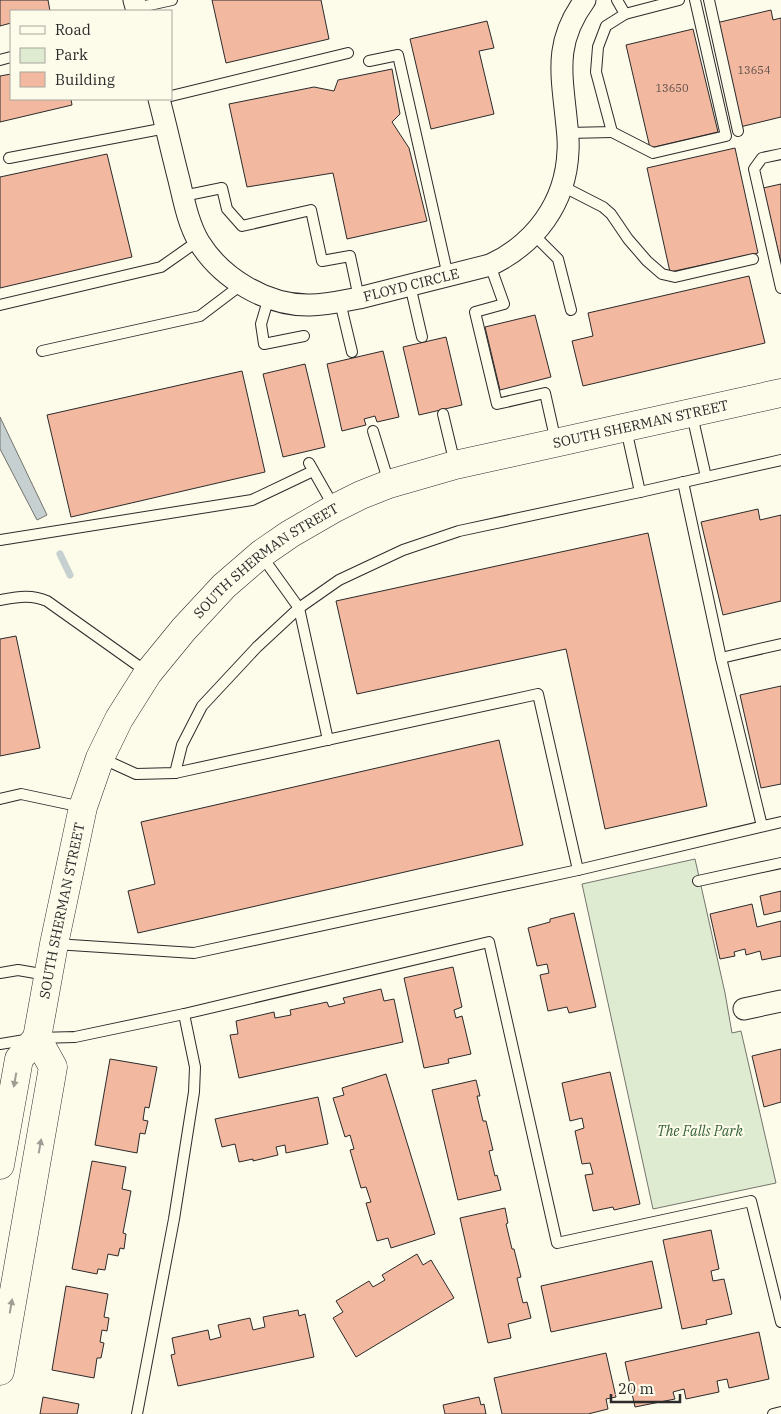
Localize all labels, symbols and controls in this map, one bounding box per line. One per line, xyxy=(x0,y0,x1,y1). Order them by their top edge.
legend xyxy=(10,10,172,100)
text: Road xyxy=(55,20,91,39)
text: Park xyxy=(55,45,88,64)
house number: 13654 xyxy=(738,63,771,77)
text: Building xyxy=(55,70,115,89)
house number: 13650 xyxy=(656,81,689,95)
street label: FLOYD CIRCLE xyxy=(361,264,461,306)
street label: SOUTH SHERMAN STREET xyxy=(551,396,730,452)
street label: SOUTH SHERMAN STREET xyxy=(190,499,342,622)
street label: SOUTH SHERMAN STREET xyxy=(35,821,88,1000)
one-way arrow xyxy=(11,1072,19,1088)
park label: The Falls Park xyxy=(657,1122,743,1140)
one-way arrow xyxy=(36,1138,44,1154)
one-way arrow xyxy=(8,1298,16,1314)
scale bar xyxy=(611,1372,680,1404)
text: 20 m xyxy=(618,1379,654,1398)

